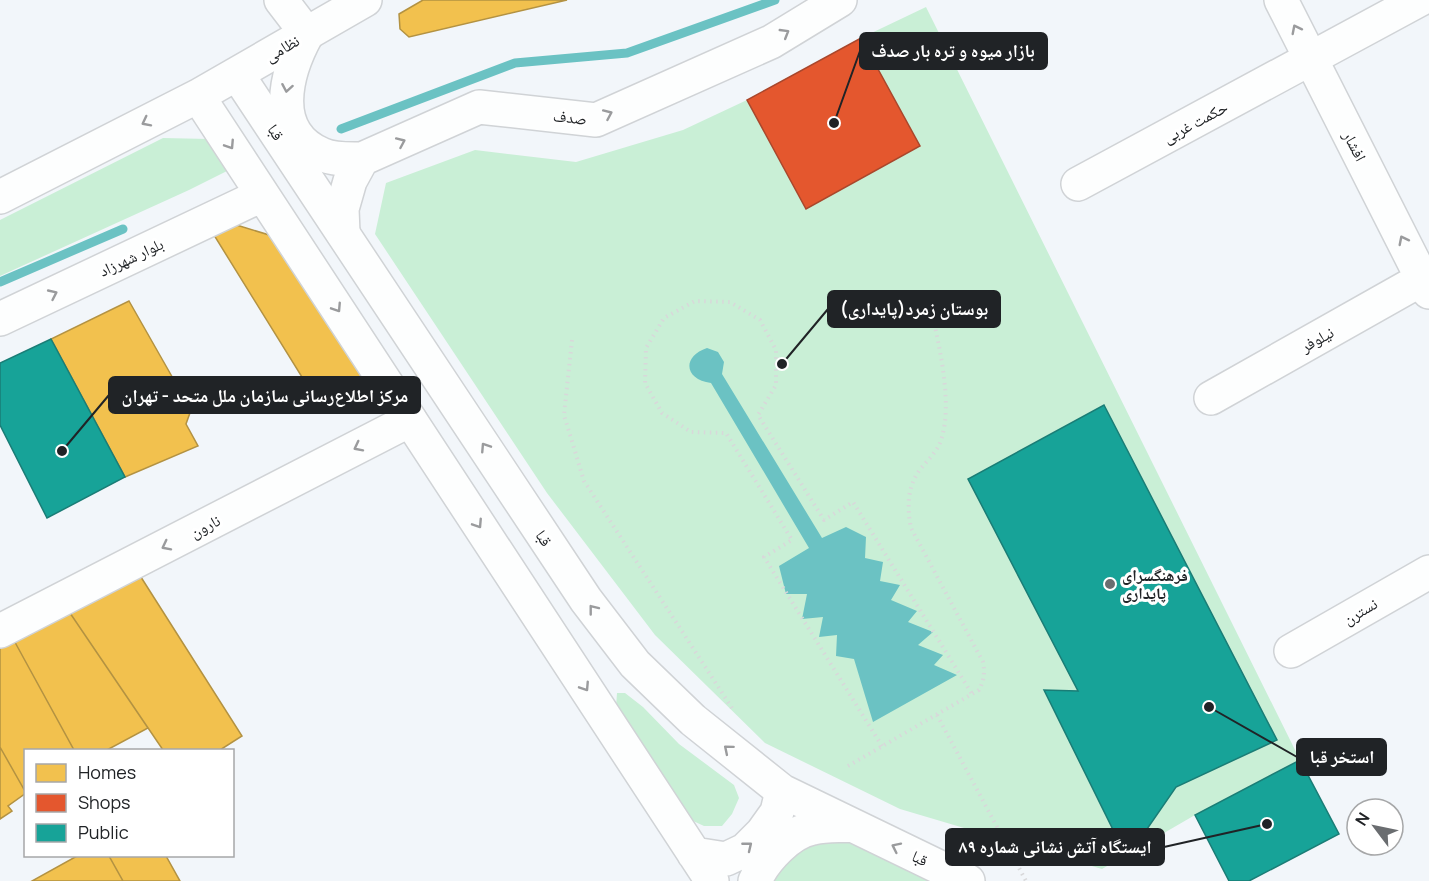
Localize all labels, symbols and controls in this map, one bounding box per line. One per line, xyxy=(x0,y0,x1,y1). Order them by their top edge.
one-way arrow xyxy=(1291,24,1303,35)
street label: نظامی xyxy=(261,29,303,67)
one-way arrow xyxy=(779,29,789,40)
callout: بازار میوه و تره بار صدف xyxy=(860,33,1047,69)
text: بازار میوه و تره بار صدف xyxy=(871,38,1035,62)
one-way arrow xyxy=(282,84,294,93)
street label: حکمت غربی xyxy=(1159,96,1231,148)
street label: صدف xyxy=(552,104,588,130)
one-way arrow xyxy=(601,110,612,122)
one-way arrow xyxy=(141,115,152,127)
street label: قبا xyxy=(263,119,289,145)
street label: افشار xyxy=(1338,126,1372,165)
one-way arrow xyxy=(395,137,406,149)
one-way arrow xyxy=(223,138,234,149)
street label: بلوار شهرزاد xyxy=(95,233,167,281)
one-way arrow xyxy=(1398,236,1410,247)
one-way arrow xyxy=(46,290,57,302)
callout: بوستان زمرد(پایداری) xyxy=(828,291,1000,327)
text: بوستان زمرد(پایداری) xyxy=(840,296,988,320)
one-way arrow xyxy=(329,302,341,312)
street label: نیلوفر xyxy=(1296,321,1338,358)
callout: مرکز اطلاع‌رسانی سازمان ملل متحد - تهران xyxy=(109,377,420,413)
text: مرکز اطلاع‌رسانی سازمان ملل متحد - تهران xyxy=(122,383,408,407)
one-way arrow xyxy=(354,440,365,451)
one-way arrow xyxy=(481,443,492,454)
street label: نارون xyxy=(186,509,224,543)
one-way arrow xyxy=(471,517,482,528)
street label: قبا xyxy=(531,526,557,550)
one-way arrow xyxy=(162,539,173,550)
place label: فرهنگسرای پایداری xyxy=(1122,564,1188,604)
marker: فرهنگسرای پایداری xyxy=(1103,577,1117,591)
street label: نسترن xyxy=(1339,592,1381,630)
one-way arrow xyxy=(589,605,600,616)
one-way arrow xyxy=(578,680,589,691)
callout: استخر قبا xyxy=(1297,739,1386,775)
text: استخر قبا xyxy=(1310,744,1374,768)
one-way arrow xyxy=(724,745,735,756)
legend xyxy=(24,749,234,857)
text: Homes xyxy=(78,760,136,784)
text: Shops xyxy=(78,790,130,814)
north arrow xyxy=(1345,797,1405,857)
text: N xyxy=(1350,808,1375,830)
text: Public xyxy=(78,820,129,844)
callout: ایستگاه آتش نشانی شماره ۸۹ xyxy=(946,829,1164,865)
text: ایستگاه آتش نشانی شماره ۸۹ xyxy=(958,834,1152,858)
one-way arrow xyxy=(741,842,752,853)
one-way arrow xyxy=(891,842,902,854)
street label: قبا xyxy=(908,845,932,871)

